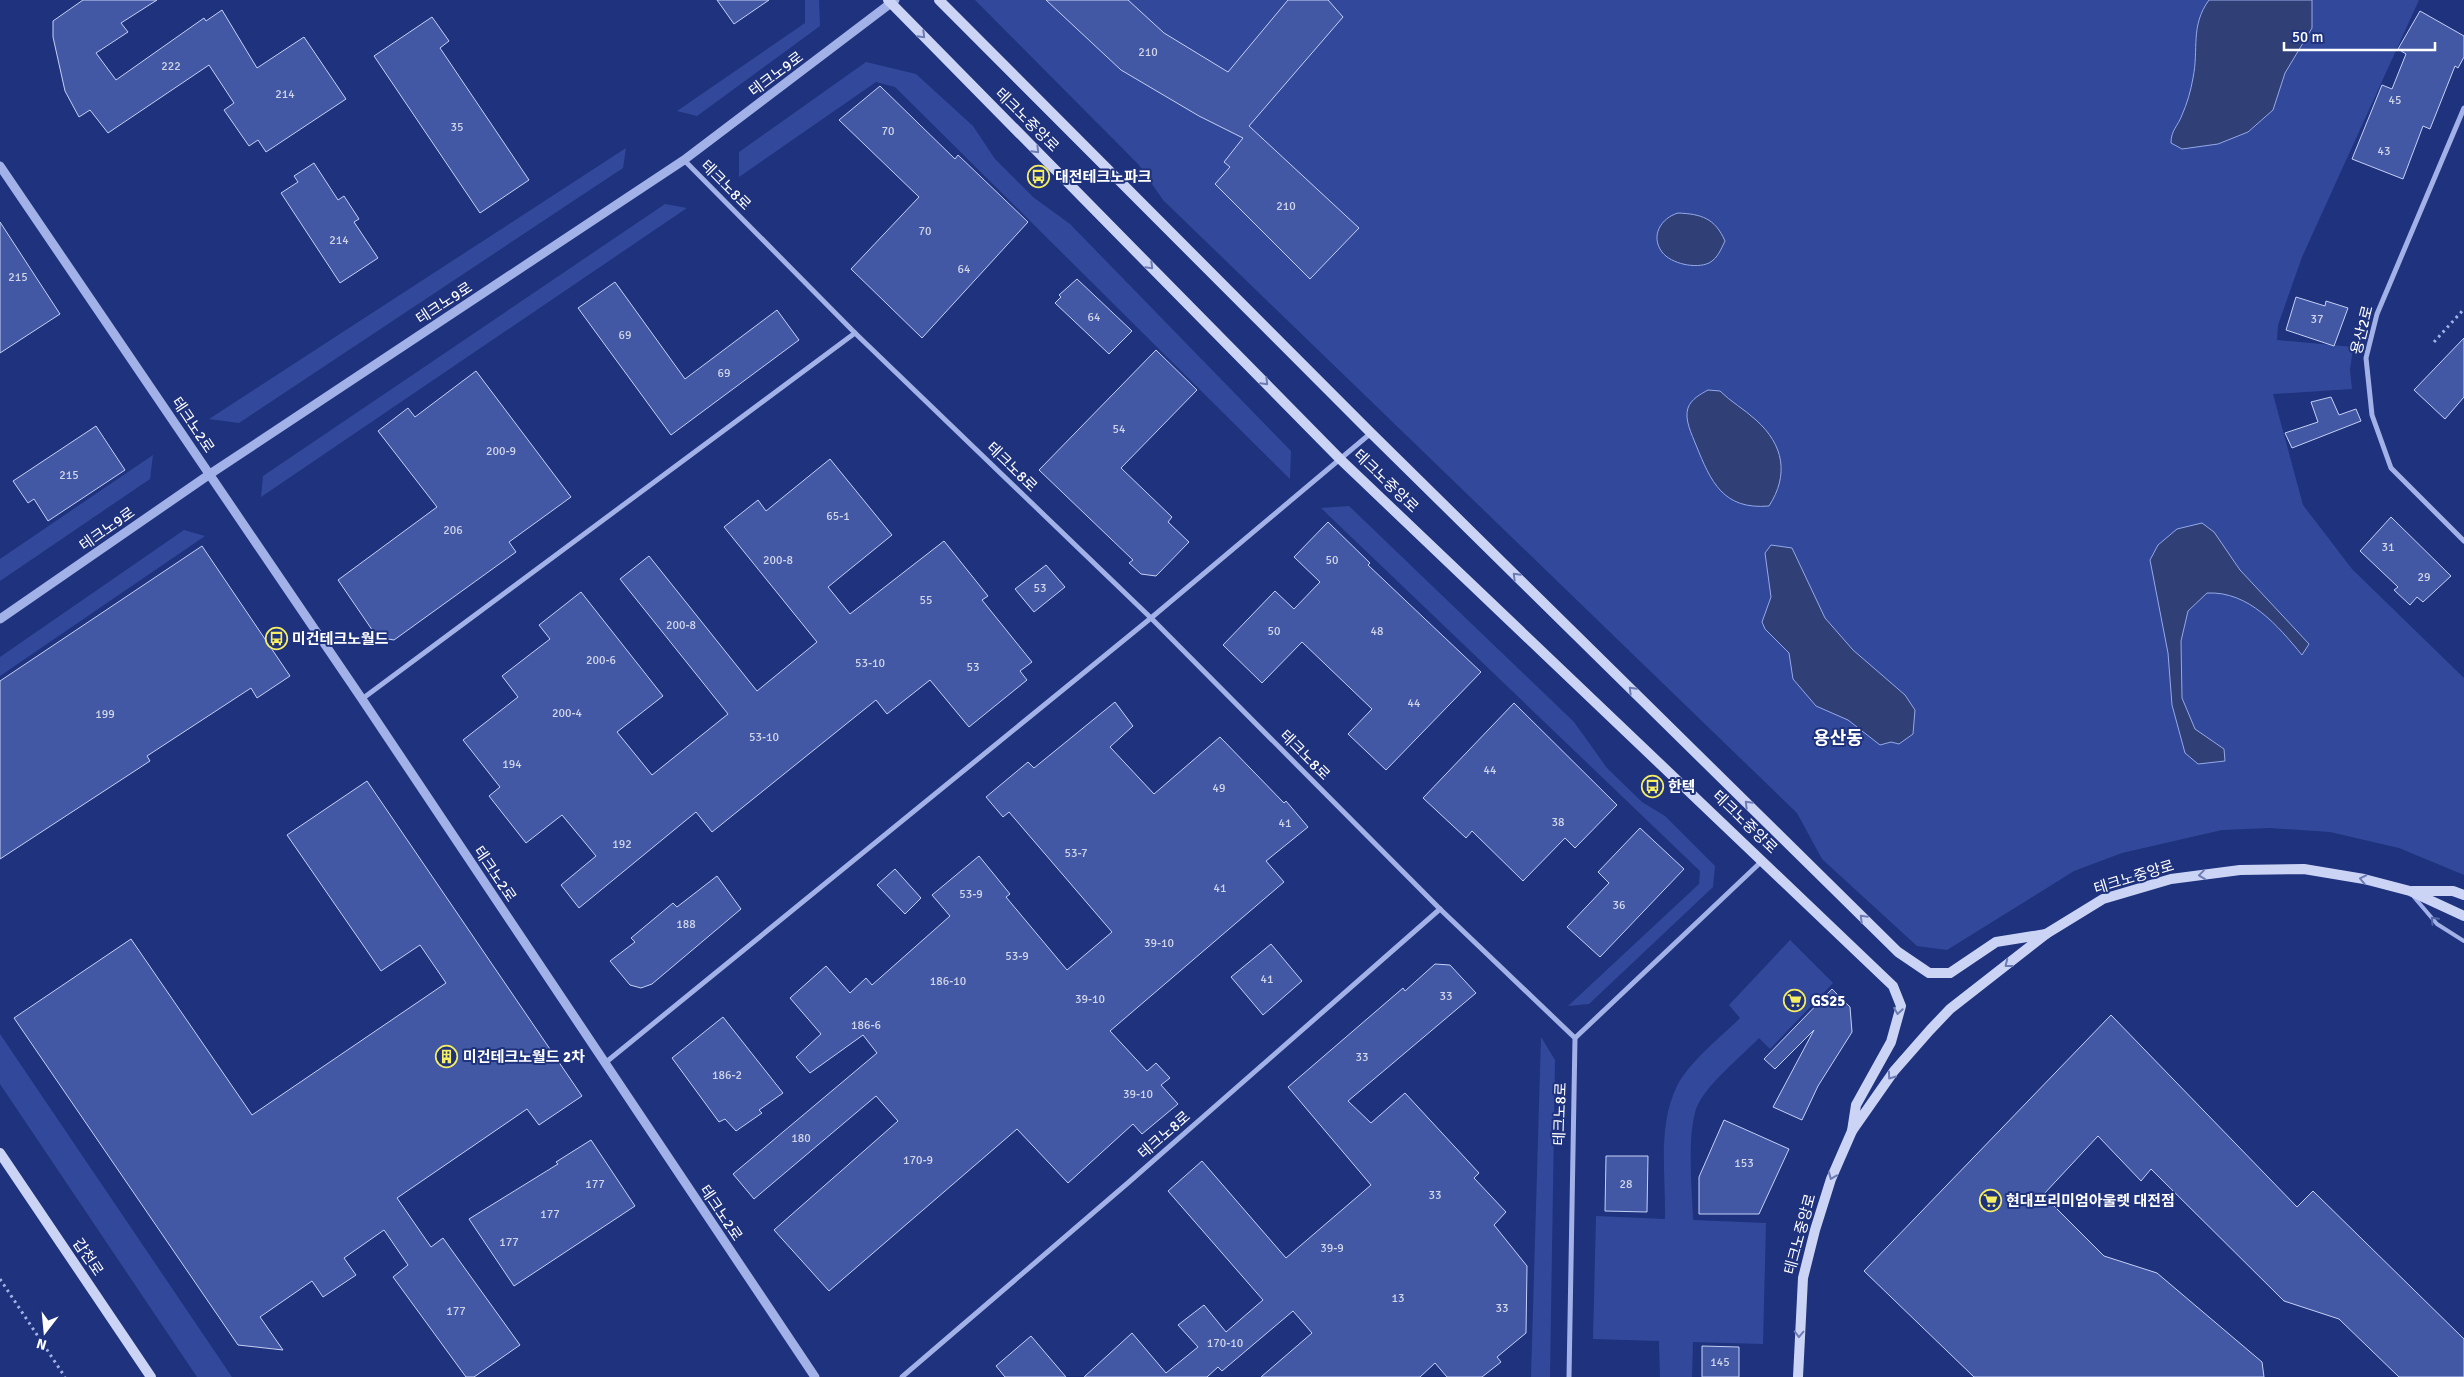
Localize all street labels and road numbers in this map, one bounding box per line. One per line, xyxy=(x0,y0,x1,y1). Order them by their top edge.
street label: 테크노9로 xyxy=(745,48,807,100)
street label: 테크노중앙로 xyxy=(991,84,1063,156)
street label: 테크노8로 xyxy=(697,156,755,214)
street label: 테크노9로 xyxy=(413,278,475,328)
street label: 용산2로 xyxy=(2347,304,2377,356)
street label: 테크노2로 xyxy=(168,394,218,456)
street label: 테크노8로 xyxy=(983,439,1041,495)
street label: 테크노중앙로 xyxy=(1350,446,1422,516)
street label: 테크노9로 xyxy=(76,503,138,555)
street label: 테크노8로 xyxy=(1276,726,1334,784)
street label: 테크노중앙로 xyxy=(1709,787,1781,857)
street label: 테크노2로 xyxy=(470,843,520,905)
street label: 테크노중앙로 xyxy=(2092,856,2176,898)
street label: 테크노8로 xyxy=(1550,1082,1570,1146)
street label: 테크노8로 xyxy=(1134,1107,1194,1163)
street label: 테크노2로 xyxy=(696,1182,746,1244)
street label: 테크노중앙로 xyxy=(1781,1192,1819,1276)
street label: 갑천로 xyxy=(69,1235,107,1279)

